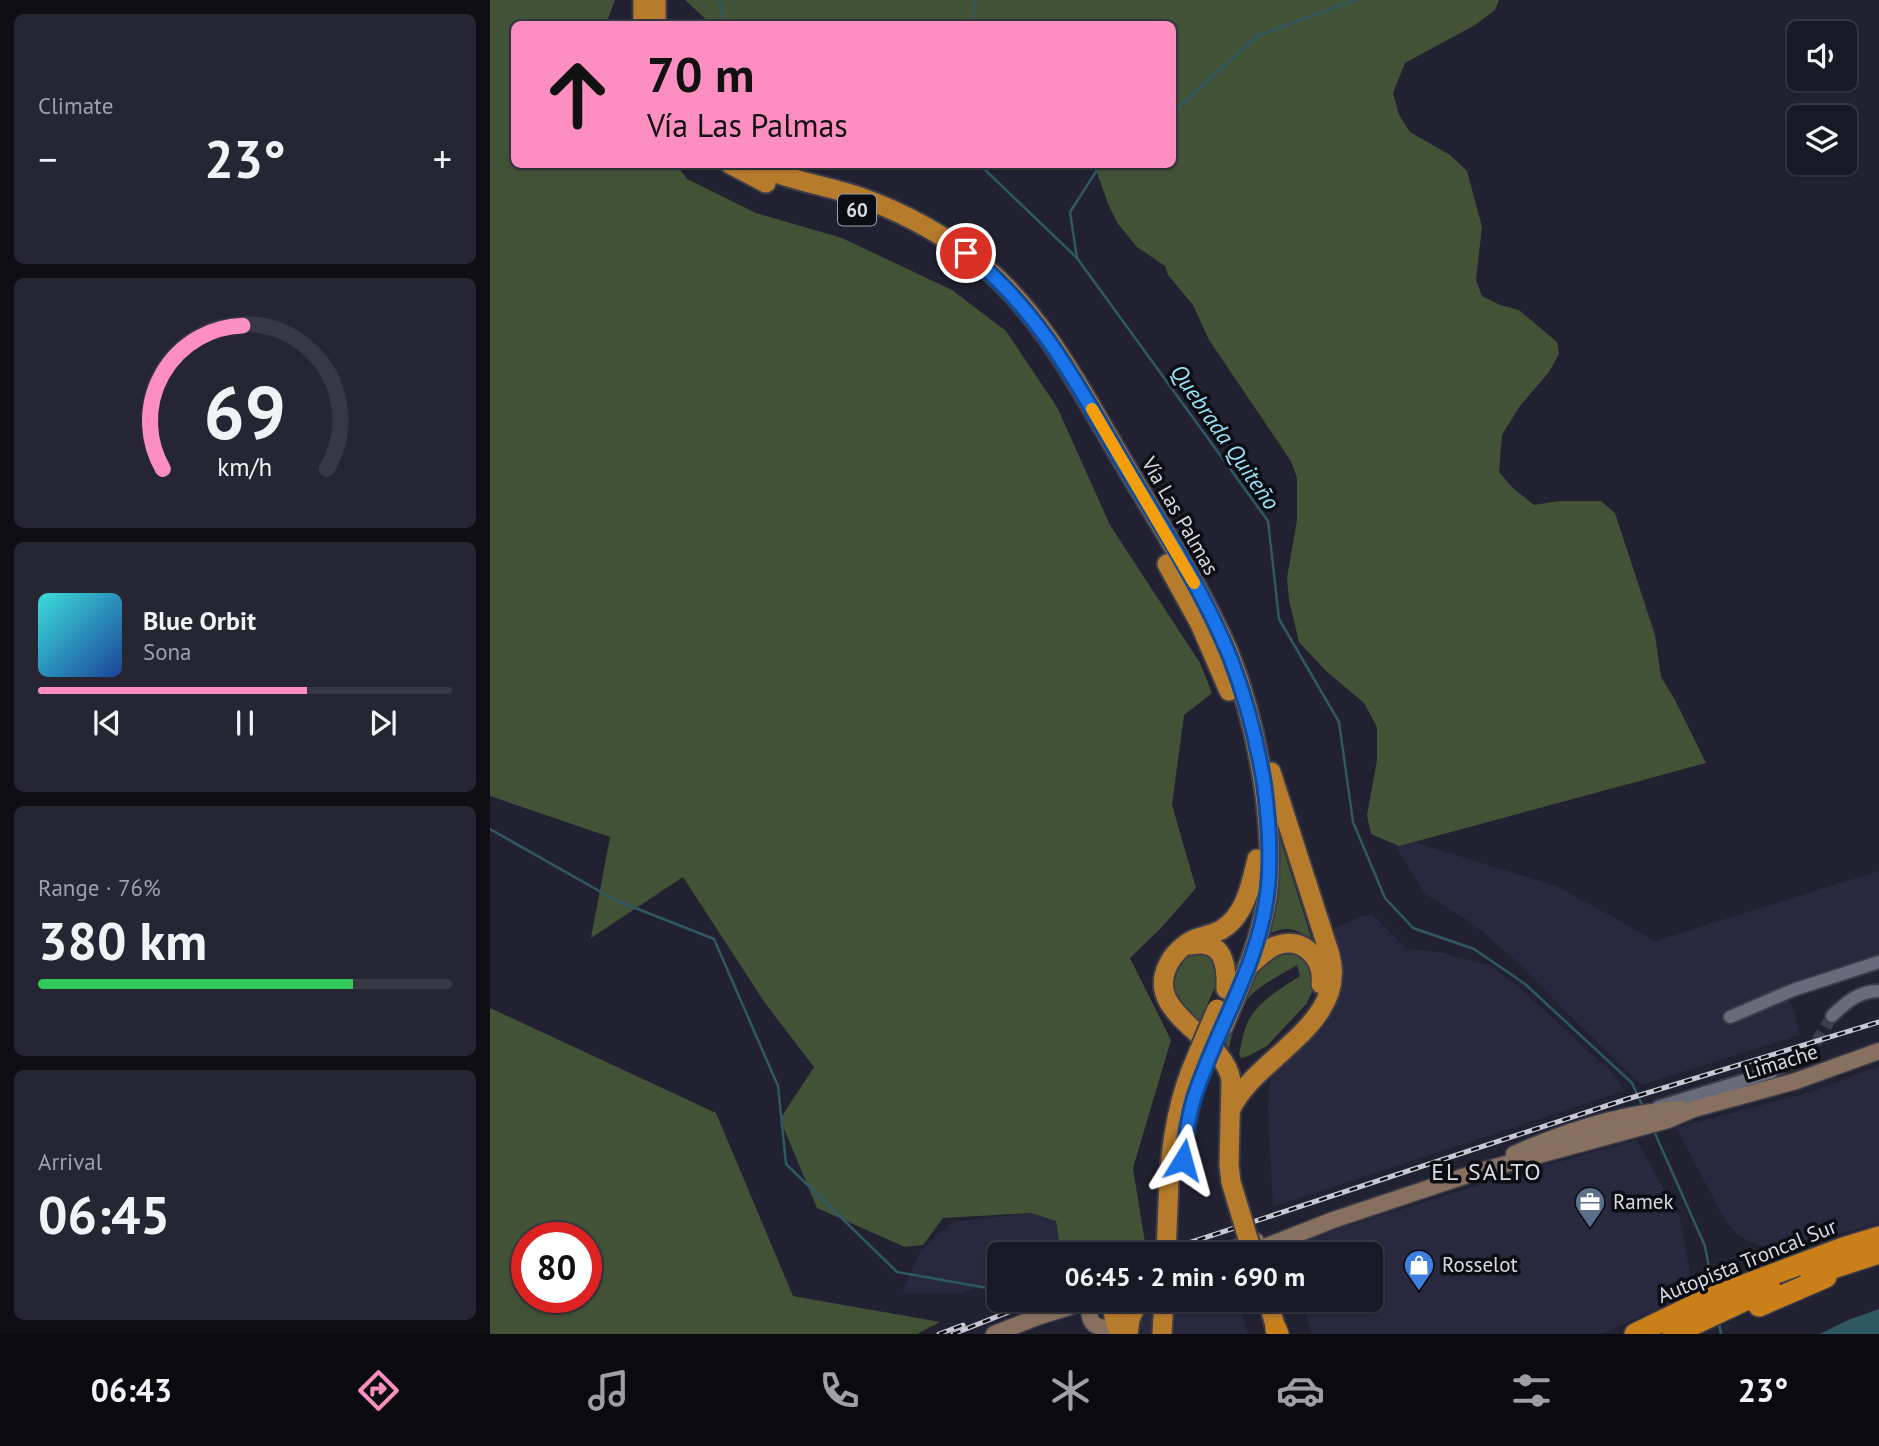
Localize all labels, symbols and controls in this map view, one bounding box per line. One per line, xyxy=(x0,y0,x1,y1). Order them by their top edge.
map controls xyxy=(1787,21,1857,175)
button: sound xyxy=(1787,21,1857,91)
text: 70 m xyxy=(647,42,754,106)
icon: ahead xyxy=(532,49,623,140)
text: Climate xyxy=(38,91,113,120)
text: Vía Las Palmas xyxy=(647,104,848,146)
button: layers xyxy=(1787,105,1857,175)
text: 23° xyxy=(204,125,286,192)
text: − xyxy=(38,134,57,183)
text: + xyxy=(433,134,452,183)
road number: 60 xyxy=(838,194,876,226)
pin xyxy=(936,223,996,283)
icon: arrive xyxy=(947,234,985,272)
water label: Quebrada Quiteño xyxy=(1164,358,1286,515)
text: 69 xyxy=(204,365,286,459)
text: km/h xyxy=(218,451,272,483)
street label: Vía Las Palmas xyxy=(1135,451,1225,580)
text: Blue Orbit xyxy=(143,604,256,637)
text: Sona xyxy=(143,637,192,666)
icon: previous xyxy=(88,704,126,742)
icon: pause xyxy=(226,704,264,742)
icon: next xyxy=(364,704,402,742)
text: Range · 76% xyxy=(38,873,161,902)
text: 380 km xyxy=(38,907,207,974)
street label: Limache xyxy=(1741,1038,1821,1085)
position arrow xyxy=(1146,1123,1220,1197)
text: Arrival xyxy=(38,1147,102,1176)
district label: EL SALTO xyxy=(1431,1156,1543,1187)
text: 06:45 xyxy=(38,1181,170,1248)
office icon: Ramek xyxy=(1573,1185,1607,1229)
place label: Ramek xyxy=(1613,1188,1673,1215)
street label: Autopista Troncal Sur xyxy=(1653,1212,1840,1309)
speed limit sign: 80 xyxy=(511,1222,602,1313)
shop icon: Rosselot xyxy=(1402,1248,1436,1292)
place label: Rosselot xyxy=(1442,1251,1518,1278)
text: 06:45 · 2 min · 690 m xyxy=(1065,1260,1305,1293)
icon: directions xyxy=(354,1366,403,1415)
icon: music xyxy=(584,1366,633,1415)
icon: phone xyxy=(815,1366,864,1415)
icon: climate xyxy=(1046,1366,1095,1415)
icon: car xyxy=(1276,1366,1325,1415)
icon: filters xyxy=(1507,1366,1556,1415)
text: 06:43 xyxy=(91,1369,172,1411)
text: 23° xyxy=(1738,1369,1788,1411)

